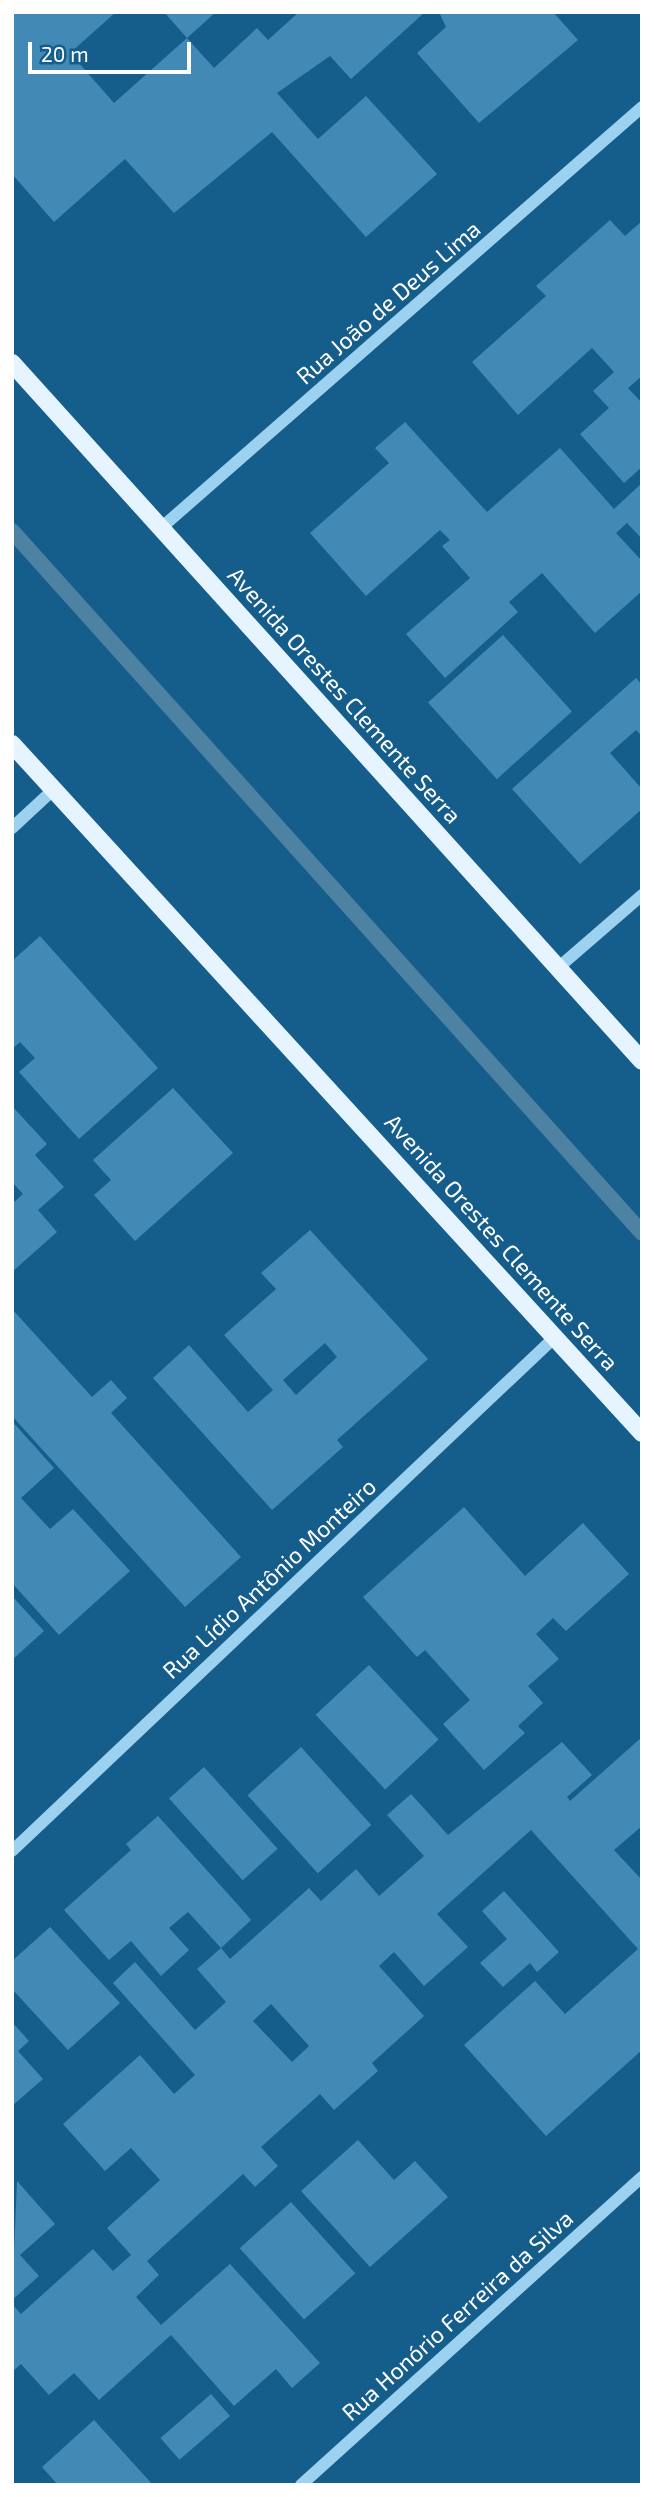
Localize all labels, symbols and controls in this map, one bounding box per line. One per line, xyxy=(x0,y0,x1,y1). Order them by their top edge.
scale bar xyxy=(32,28,194,72)
text: 20 m xyxy=(41,41,89,66)
street label: Rua João de Deus Lima xyxy=(290,214,486,390)
street label: Avenida Orestes Clemente Serra xyxy=(223,561,467,829)
street label: Avenida Orestes Clemente Serra xyxy=(380,1108,624,1376)
street label: Rua Lídio Antônio Monteiro xyxy=(157,1472,381,1684)
street label: Rua Honório Ferreira da Silva xyxy=(336,2204,578,2426)

